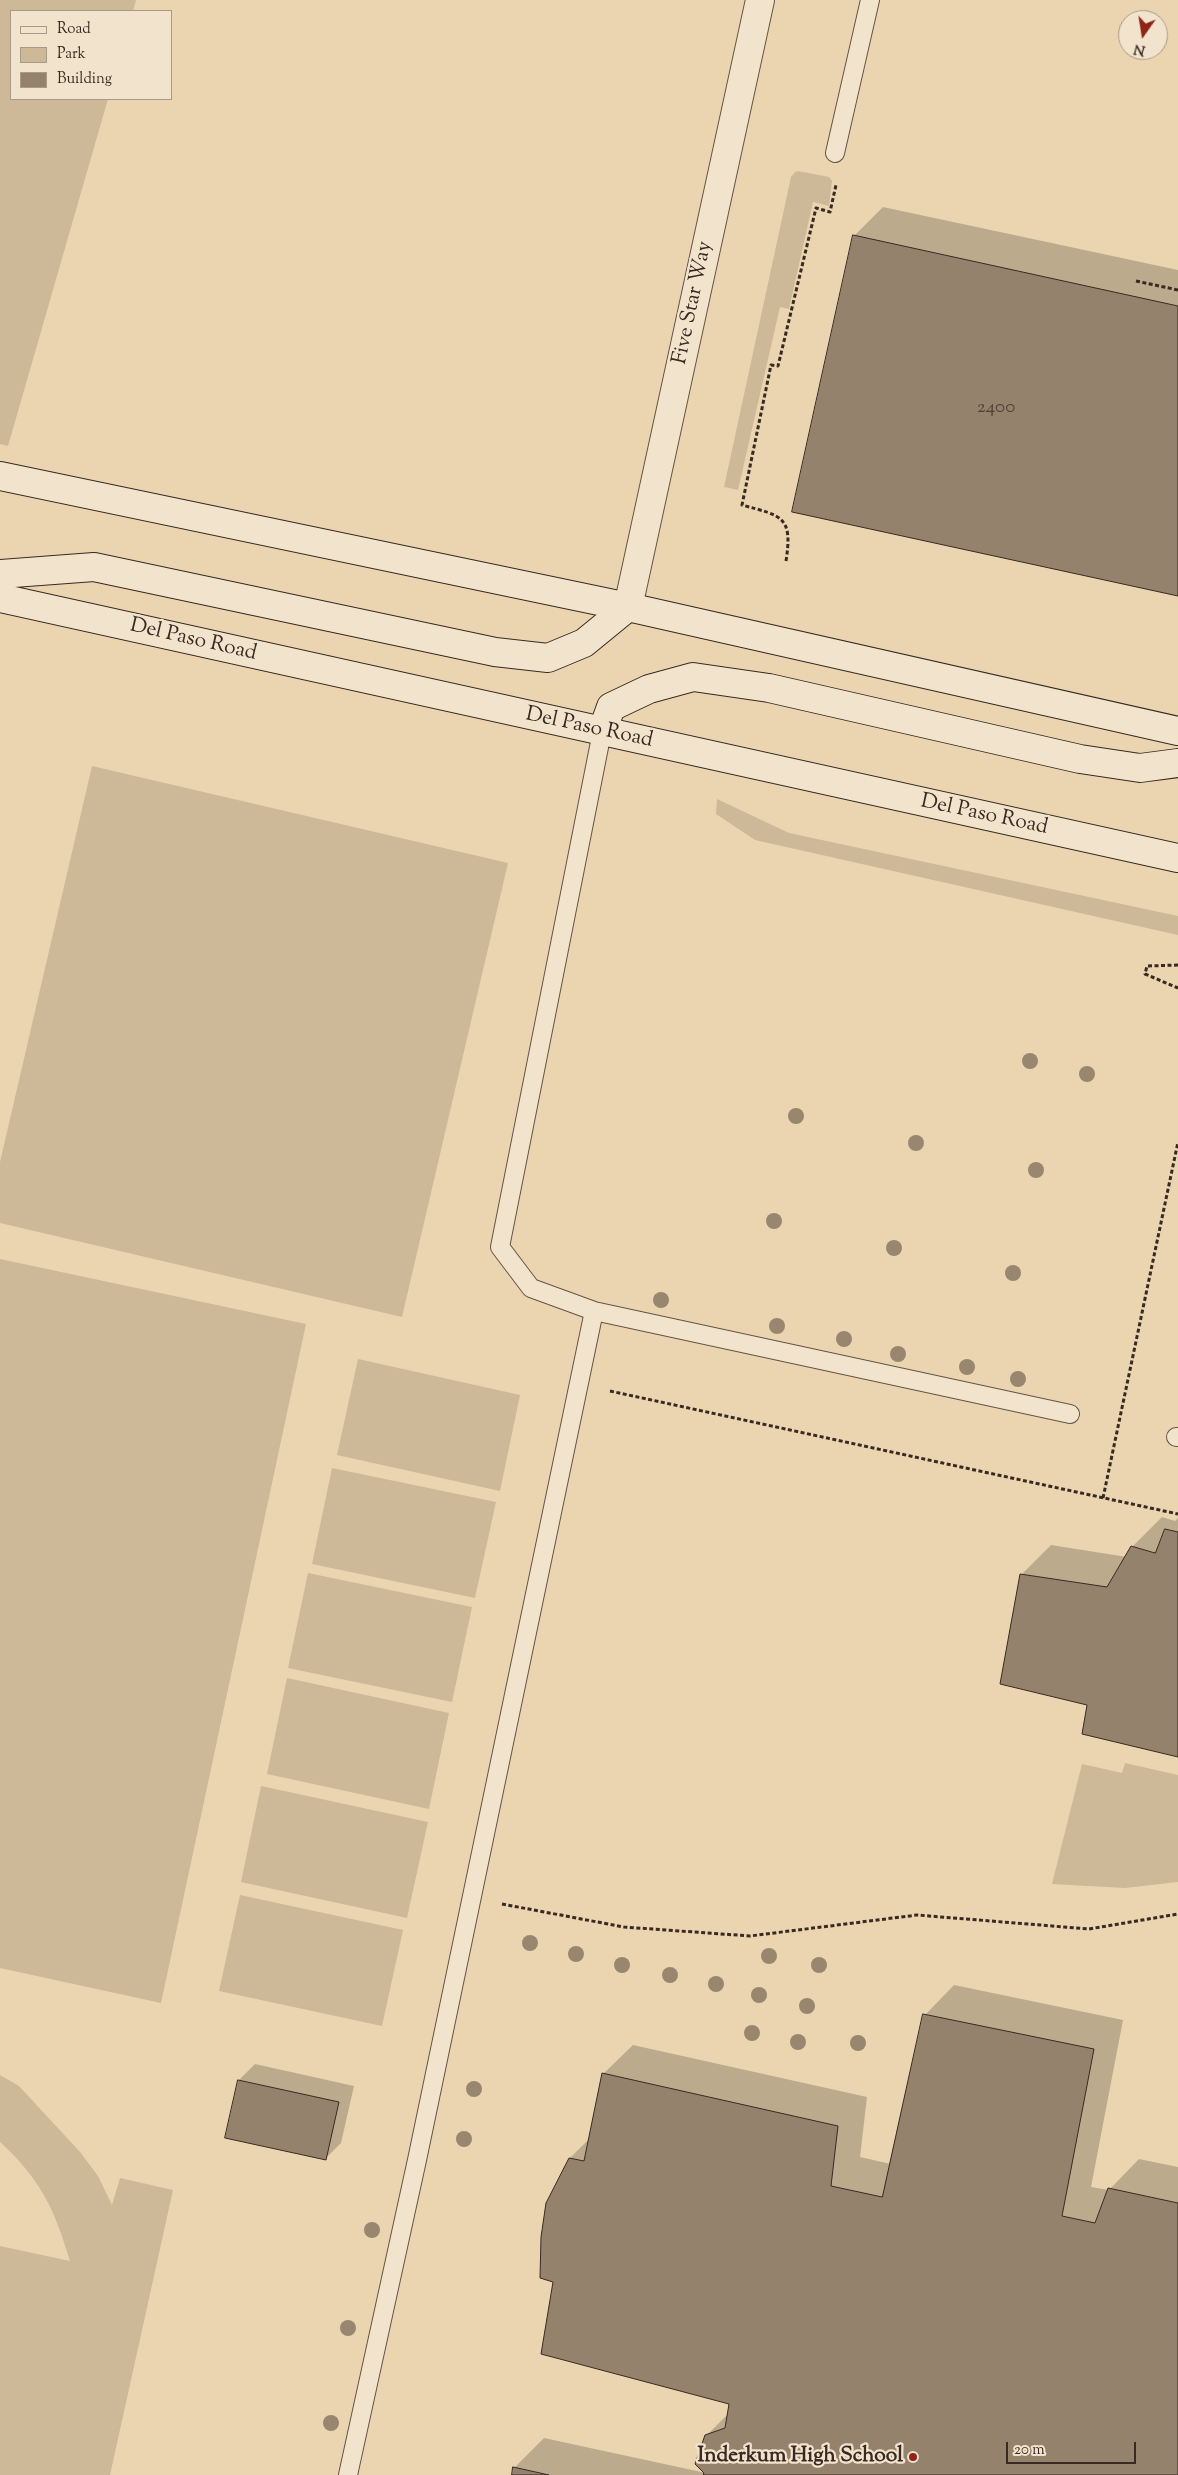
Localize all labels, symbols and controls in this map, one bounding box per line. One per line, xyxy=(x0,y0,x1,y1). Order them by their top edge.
legend xyxy=(10,10,172,100)
north arrow xyxy=(1118,10,1168,60)
text: Road xyxy=(57,19,91,40)
text: N xyxy=(1132,38,1148,60)
text: Park xyxy=(57,44,86,65)
text: Building xyxy=(57,69,112,90)
street label: Five Star Way xyxy=(669,239,719,367)
house number: 2400 xyxy=(977,398,1015,420)
street label: Del Paso Road xyxy=(127,614,259,668)
street label: Del Paso Road xyxy=(523,703,655,755)
street label: Del Paso Road xyxy=(918,790,1050,842)
scale bar xyxy=(1008,2432,1138,2464)
text: 20 m xyxy=(1014,2440,1045,2461)
place label: Inderkum High School xyxy=(697,2444,903,2470)
marker: Inderkum High School xyxy=(907,2451,919,2463)

